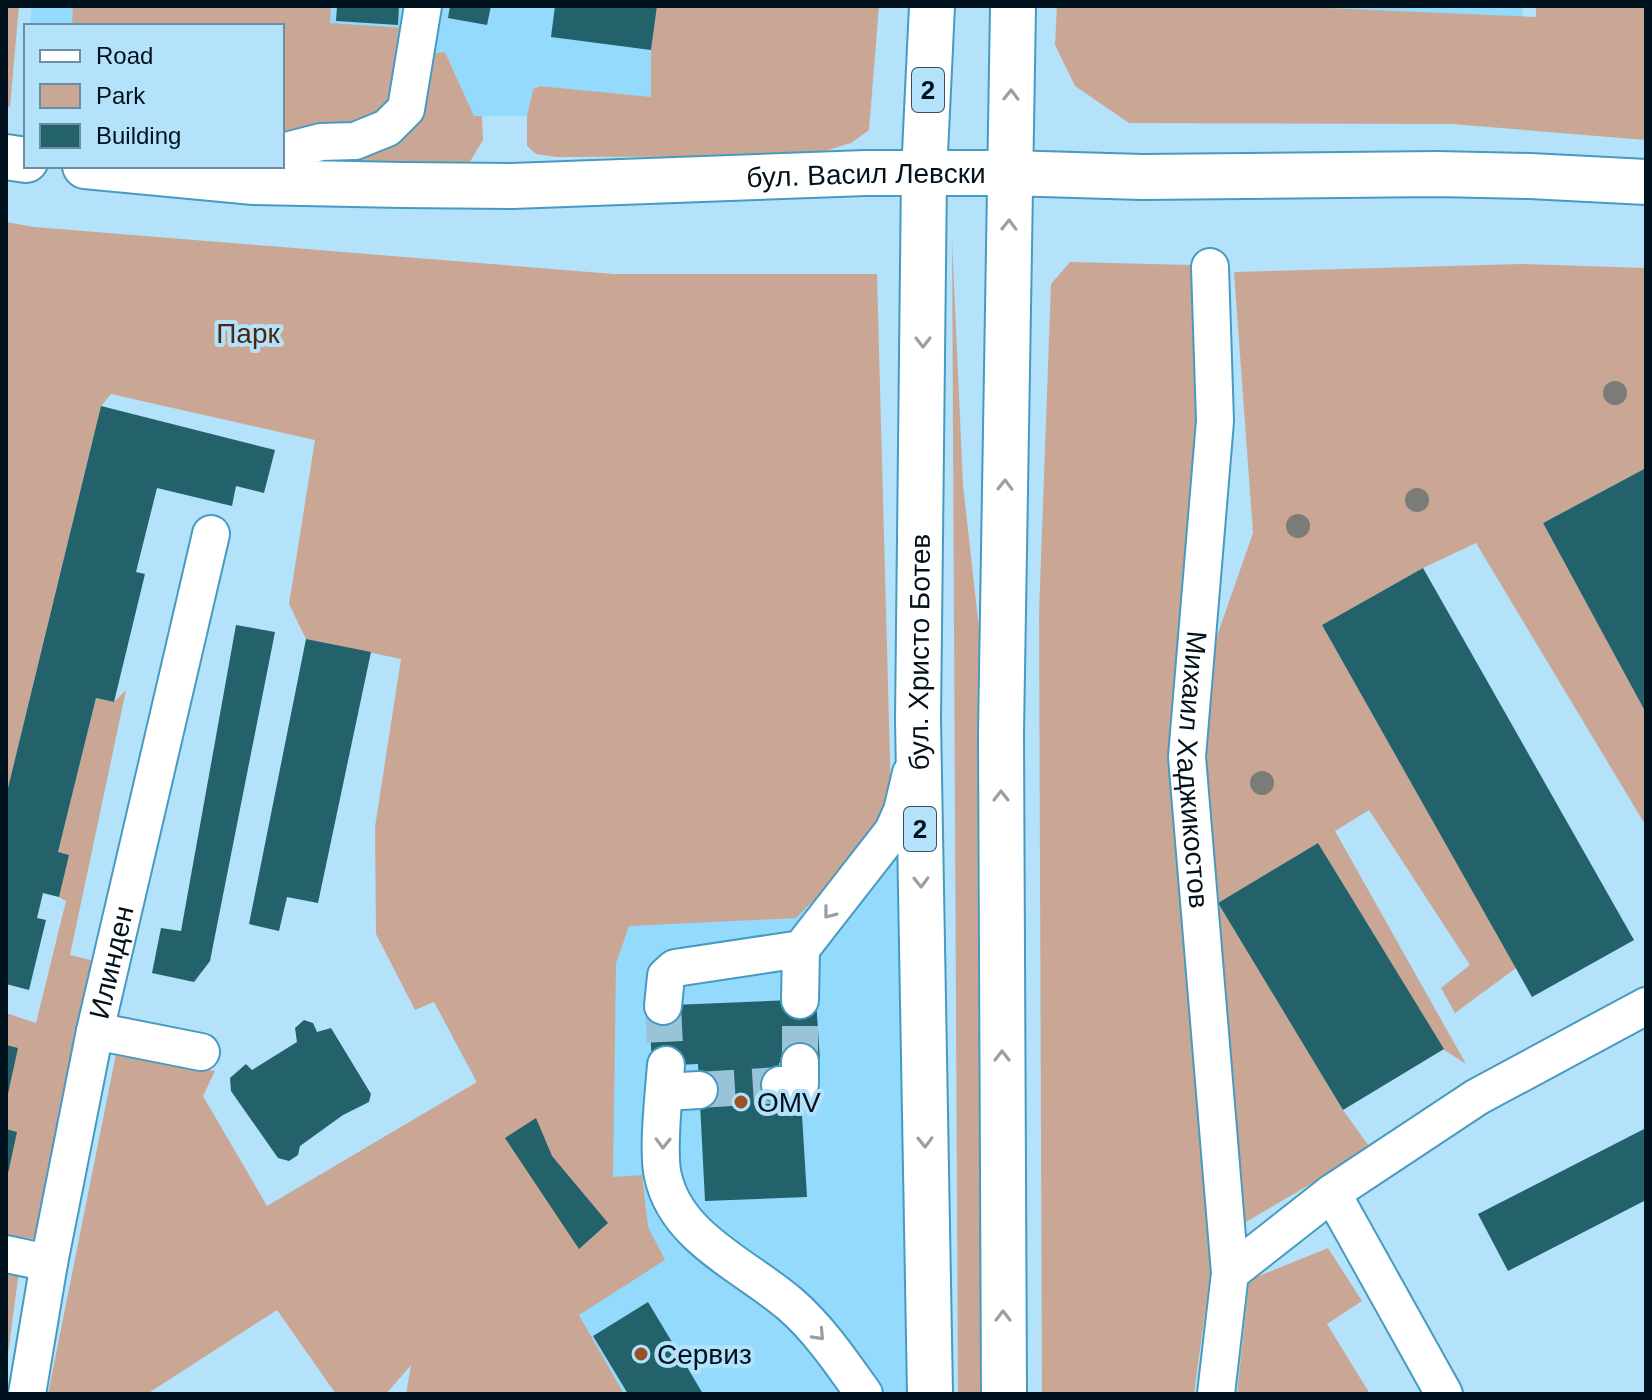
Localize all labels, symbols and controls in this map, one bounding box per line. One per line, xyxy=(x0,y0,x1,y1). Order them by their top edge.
legend xyxy=(24,24,284,168)
text: Road xyxy=(96,42,153,69)
road number: 2 xyxy=(912,68,944,112)
text: Park xyxy=(96,82,146,109)
one-way arrow xyxy=(1002,88,1020,101)
text: Building xyxy=(96,122,181,149)
street label: бул. Васил Левски xyxy=(746,158,986,193)
one-way arrow xyxy=(1000,218,1018,231)
park label: Парк xyxy=(216,318,281,349)
one-way arrow xyxy=(914,336,932,349)
one-way arrow xyxy=(996,478,1013,491)
street label: бул. Христо Ботев xyxy=(903,534,936,771)
street label: Михаил Хаджикостов xyxy=(1171,630,1215,910)
one-way arrow xyxy=(992,789,1010,802)
road number: 2 xyxy=(904,807,936,851)
one-way arrow xyxy=(912,876,929,889)
street label: Илинден xyxy=(83,903,140,1022)
one-way arrow xyxy=(825,904,839,918)
one-way arrow xyxy=(993,1049,1011,1062)
place label: OMV xyxy=(757,1087,821,1118)
marker: OMV xyxy=(732,1093,750,1111)
one-way arrow xyxy=(916,1136,934,1149)
one-way arrow xyxy=(654,1137,671,1150)
one-way arrow xyxy=(994,1309,1012,1322)
one-way arrow xyxy=(809,1326,824,1341)
place label: Сервиз xyxy=(657,1339,752,1370)
marker: Сервиз xyxy=(632,1345,650,1363)

